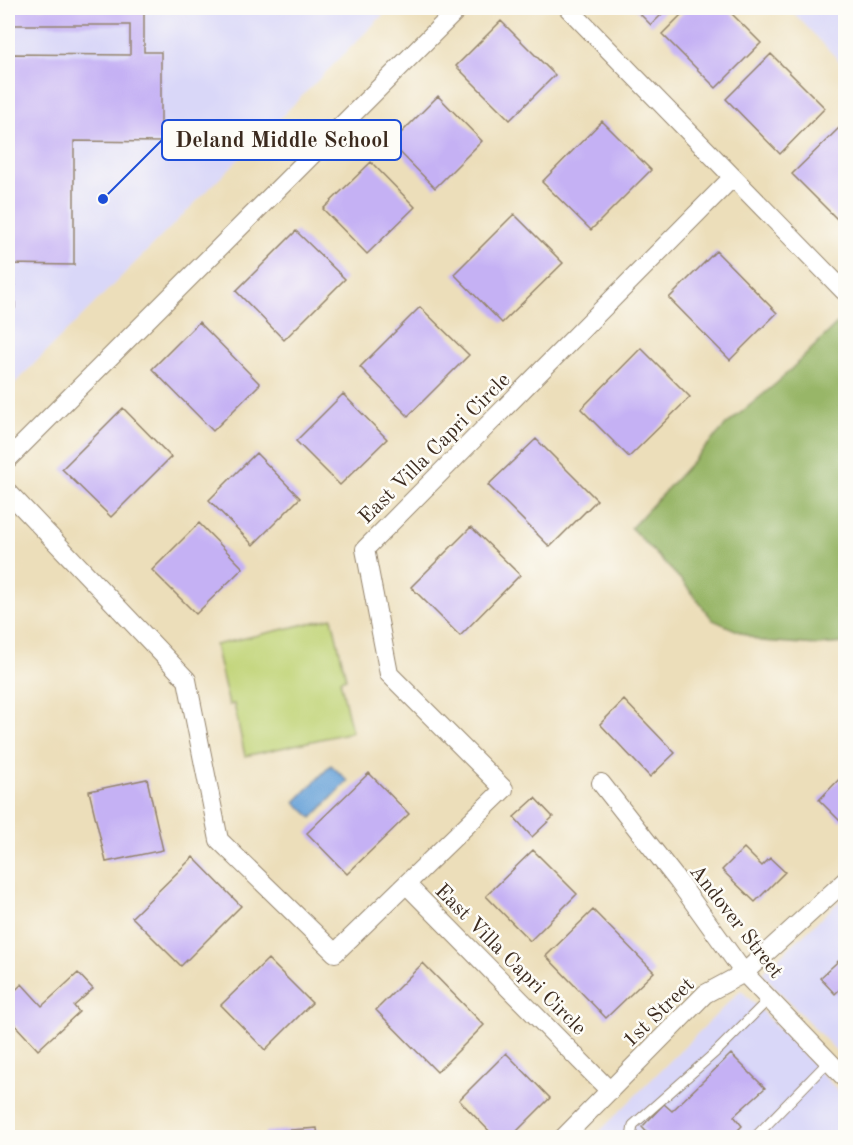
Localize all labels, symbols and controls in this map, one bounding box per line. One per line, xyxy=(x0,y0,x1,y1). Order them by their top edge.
callout: Deland Middle School xyxy=(162,120,401,160)
text: Deland Middle School xyxy=(175,130,389,152)
street label: East Villa Capri Circle xyxy=(355,369,515,529)
street label: Andover Street xyxy=(685,861,787,983)
street label: East Villa Capri Circle xyxy=(430,880,590,1040)
street label: 1st Street xyxy=(619,974,699,1052)

